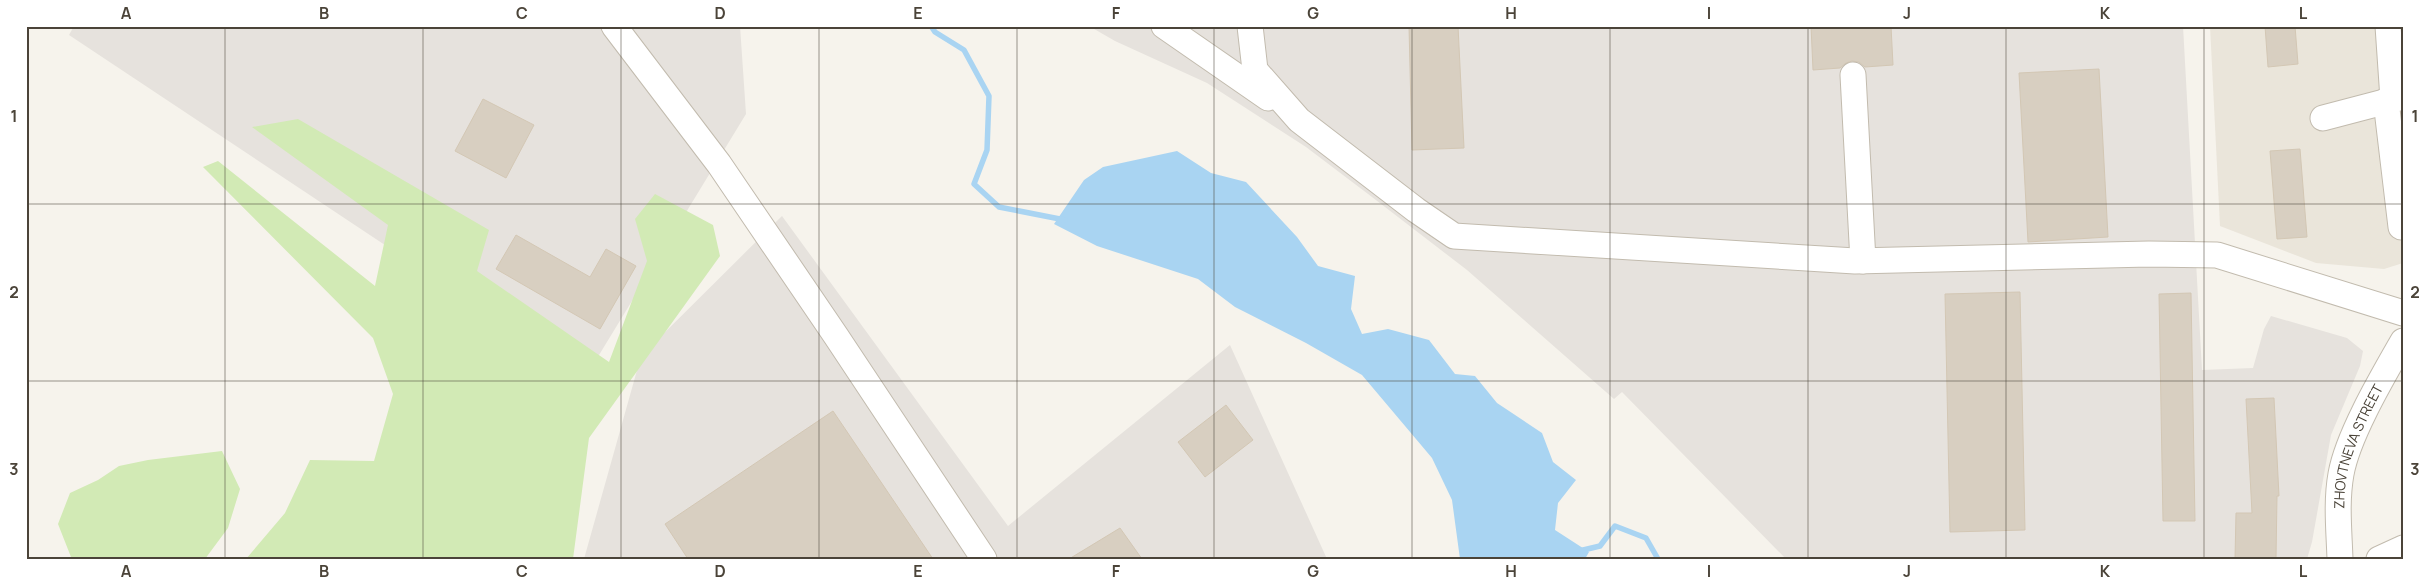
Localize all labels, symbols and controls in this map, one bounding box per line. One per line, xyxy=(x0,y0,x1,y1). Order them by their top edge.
text: A xyxy=(121,2,132,24)
text: B xyxy=(319,2,329,24)
text: C xyxy=(516,2,528,24)
text: D xyxy=(714,2,726,24)
text: E xyxy=(913,2,923,24)
text: F xyxy=(1112,2,1121,24)
text: G xyxy=(1307,2,1319,24)
text: H xyxy=(1505,2,1517,24)
text: I xyxy=(1707,2,1711,24)
text: J xyxy=(1903,2,1911,24)
text: K xyxy=(2100,2,2111,24)
text: L xyxy=(2299,2,2308,24)
text: 1 xyxy=(10,105,18,127)
text: 1 xyxy=(2411,105,2419,127)
text: 2 xyxy=(9,281,19,303)
text: 2 xyxy=(2410,281,2420,303)
street label: ZHOVTNEVA STREET xyxy=(2329,380,2387,509)
text: 3 xyxy=(9,458,19,480)
text: 3 xyxy=(2410,458,2420,480)
text: A xyxy=(121,560,132,582)
text: B xyxy=(319,560,329,582)
text: C xyxy=(516,560,528,582)
text: D xyxy=(714,560,726,582)
text: E xyxy=(913,560,923,582)
text: F xyxy=(1112,560,1121,582)
text: G xyxy=(1307,560,1319,582)
text: H xyxy=(1505,560,1517,582)
text: I xyxy=(1707,560,1711,582)
text: J xyxy=(1903,560,1911,582)
text: K xyxy=(2100,560,2111,582)
text: L xyxy=(2299,560,2308,582)

